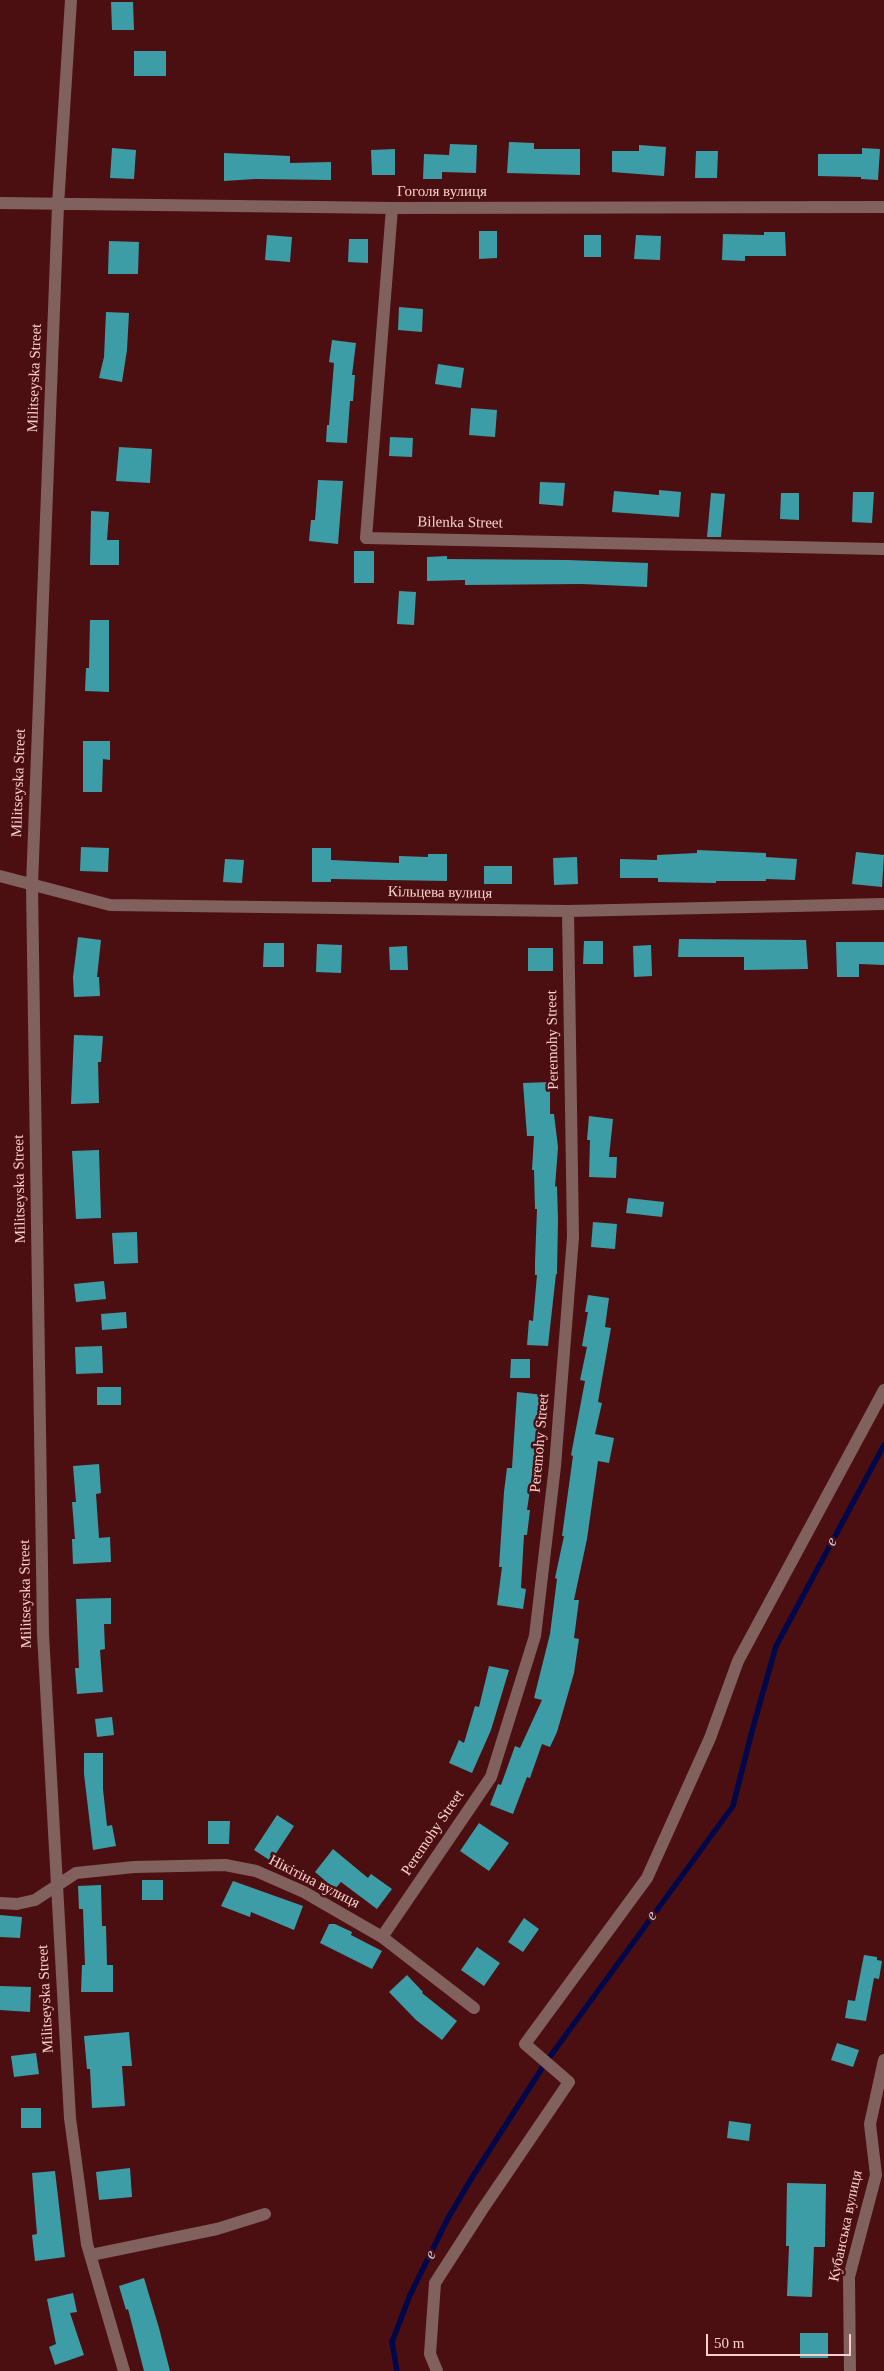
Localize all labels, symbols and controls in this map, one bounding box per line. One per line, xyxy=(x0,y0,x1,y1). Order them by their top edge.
street label: Гоголя вулиця xyxy=(397,183,487,201)
street label: Militseyska Street xyxy=(24,323,46,433)
street label: Bilenka Street xyxy=(417,513,503,533)
street label: Militseyska Street xyxy=(8,728,30,838)
street label: Кільцева вулиця xyxy=(388,883,492,903)
street label: Peremohy Street xyxy=(543,990,563,1090)
street label: Militseyska Street xyxy=(10,1134,30,1244)
street label: Peremohy Street xyxy=(527,1393,553,1493)
water label: e xyxy=(822,1534,842,1550)
street label: Militseyska Street xyxy=(16,1539,36,1649)
street label: Peremohy Street xyxy=(398,1787,468,1879)
street label: Нікітіна вулиця xyxy=(266,1851,362,1913)
water label: e xyxy=(642,1907,662,1925)
street label: Militseyska Street xyxy=(34,1944,58,2054)
street label: Кубанська вулиця xyxy=(825,2169,867,2283)
water label: e xyxy=(421,2247,441,2263)
scale bar xyxy=(709,2324,854,2356)
text: 50 m xyxy=(714,2335,744,2351)

